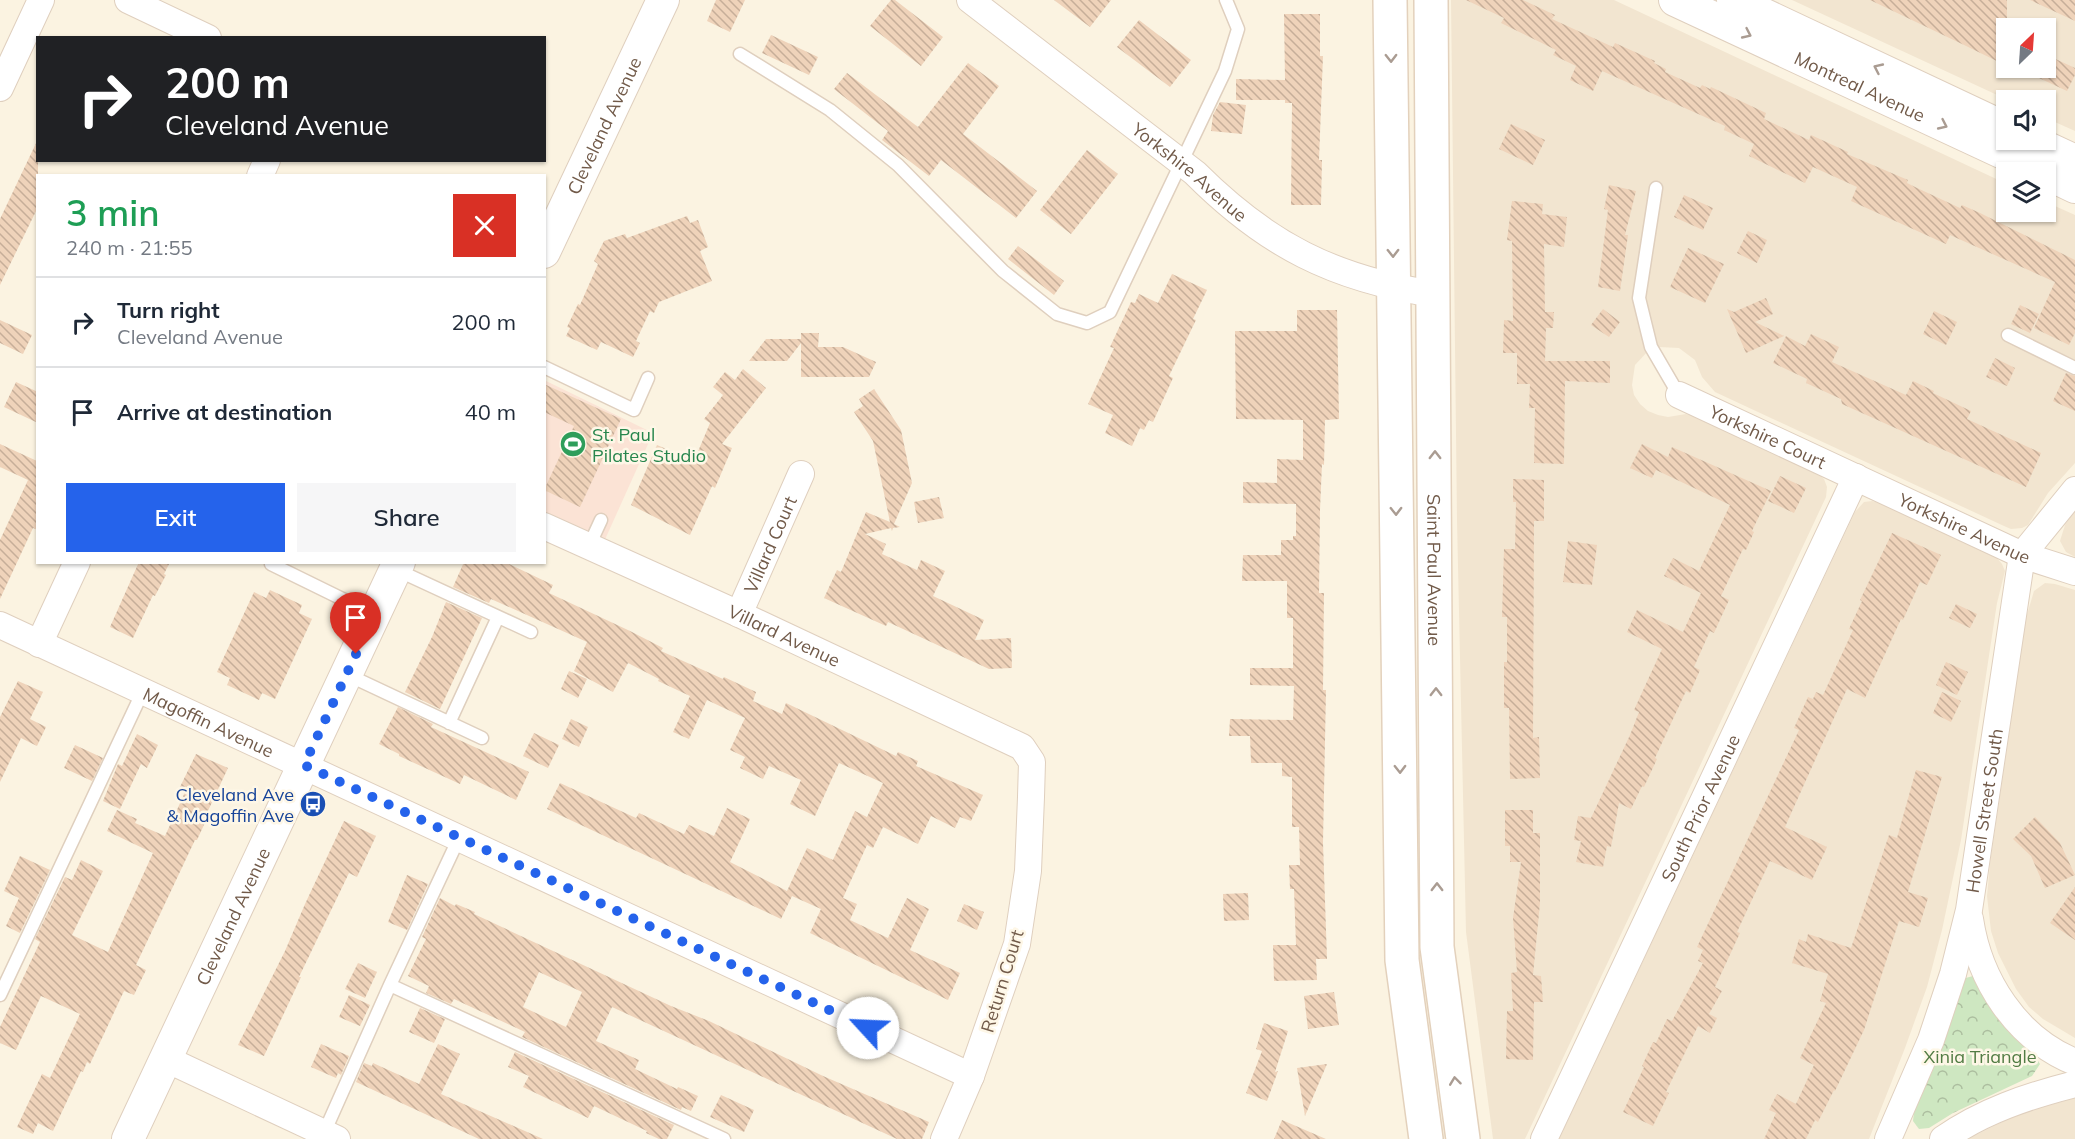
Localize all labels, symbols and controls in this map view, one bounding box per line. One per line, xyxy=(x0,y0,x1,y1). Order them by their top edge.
north arrow xyxy=(1996,18,2056,78)
map controls xyxy=(1996,18,2056,222)
one-way arrow xyxy=(1740,26,1751,38)
street label: Montreal Avenue xyxy=(1791,46,1929,126)
street label: Cleveland Avenue xyxy=(561,53,646,198)
one-way arrow xyxy=(1384,54,1397,63)
text: 200 m xyxy=(165,56,290,109)
icon: right xyxy=(66,60,144,138)
one-way arrow xyxy=(1873,64,1884,76)
button: sound xyxy=(1996,90,2056,150)
text: Cleveland Avenue xyxy=(165,108,389,142)
street label: Yorkshire Avenue xyxy=(1127,117,1252,226)
one-way arrow xyxy=(1936,118,1947,130)
button: layers xyxy=(1996,162,2056,222)
text: 3 min xyxy=(66,190,160,235)
button: close xyxy=(453,194,516,257)
text: 240 m · 21:55 xyxy=(66,235,192,260)
one-way arrow xyxy=(1387,249,1399,258)
text: Turn right xyxy=(117,296,220,324)
icon: right xyxy=(66,306,99,339)
text: 200 m xyxy=(451,308,516,336)
text: Cleveland Avenue xyxy=(117,324,283,349)
icon: arrive xyxy=(66,396,99,429)
text: Arrive at destination xyxy=(117,398,332,426)
text: 40 m xyxy=(465,398,516,426)
street label: Yorkshire Court xyxy=(1705,399,1830,473)
place label: St. Paul Pilates Studio xyxy=(592,423,706,467)
sports icon: St. Paul Pilates Studio xyxy=(558,429,588,459)
one-way arrow xyxy=(1429,451,1441,460)
button: Exit xyxy=(66,483,285,552)
button: Share xyxy=(297,483,516,552)
street label: Yorkshire Avenue xyxy=(1894,487,2033,568)
street label: Villard Court xyxy=(738,492,801,597)
street label: Saint Paul Avenue xyxy=(1423,494,1447,646)
one-way arrow xyxy=(1390,507,1403,516)
pin xyxy=(330,592,381,654)
street label: Villard Avenue xyxy=(725,599,844,671)
icon: arrive xyxy=(339,601,372,634)
street label: Magoffin Avenue xyxy=(140,682,278,762)
one-way arrow xyxy=(1430,688,1442,697)
street label: Howell Street South xyxy=(1960,727,2007,894)
street label: South Prior Avenue xyxy=(1655,731,1745,885)
one-way arrow xyxy=(1393,765,1406,774)
place label: Cleveland Ave & Magoffin Ave xyxy=(167,783,294,827)
bus stop icon: Cleveland Ave & Magoffin Ave xyxy=(298,789,328,819)
street label: Cleveland Avenue xyxy=(190,844,275,989)
one-way arrow xyxy=(1431,883,1443,892)
street label: Return Court xyxy=(975,927,1029,1035)
position arrow xyxy=(836,996,900,1060)
park label: Xinia Triangle xyxy=(1924,1045,2036,1068)
one-way arrow xyxy=(1449,1076,1462,1086)

